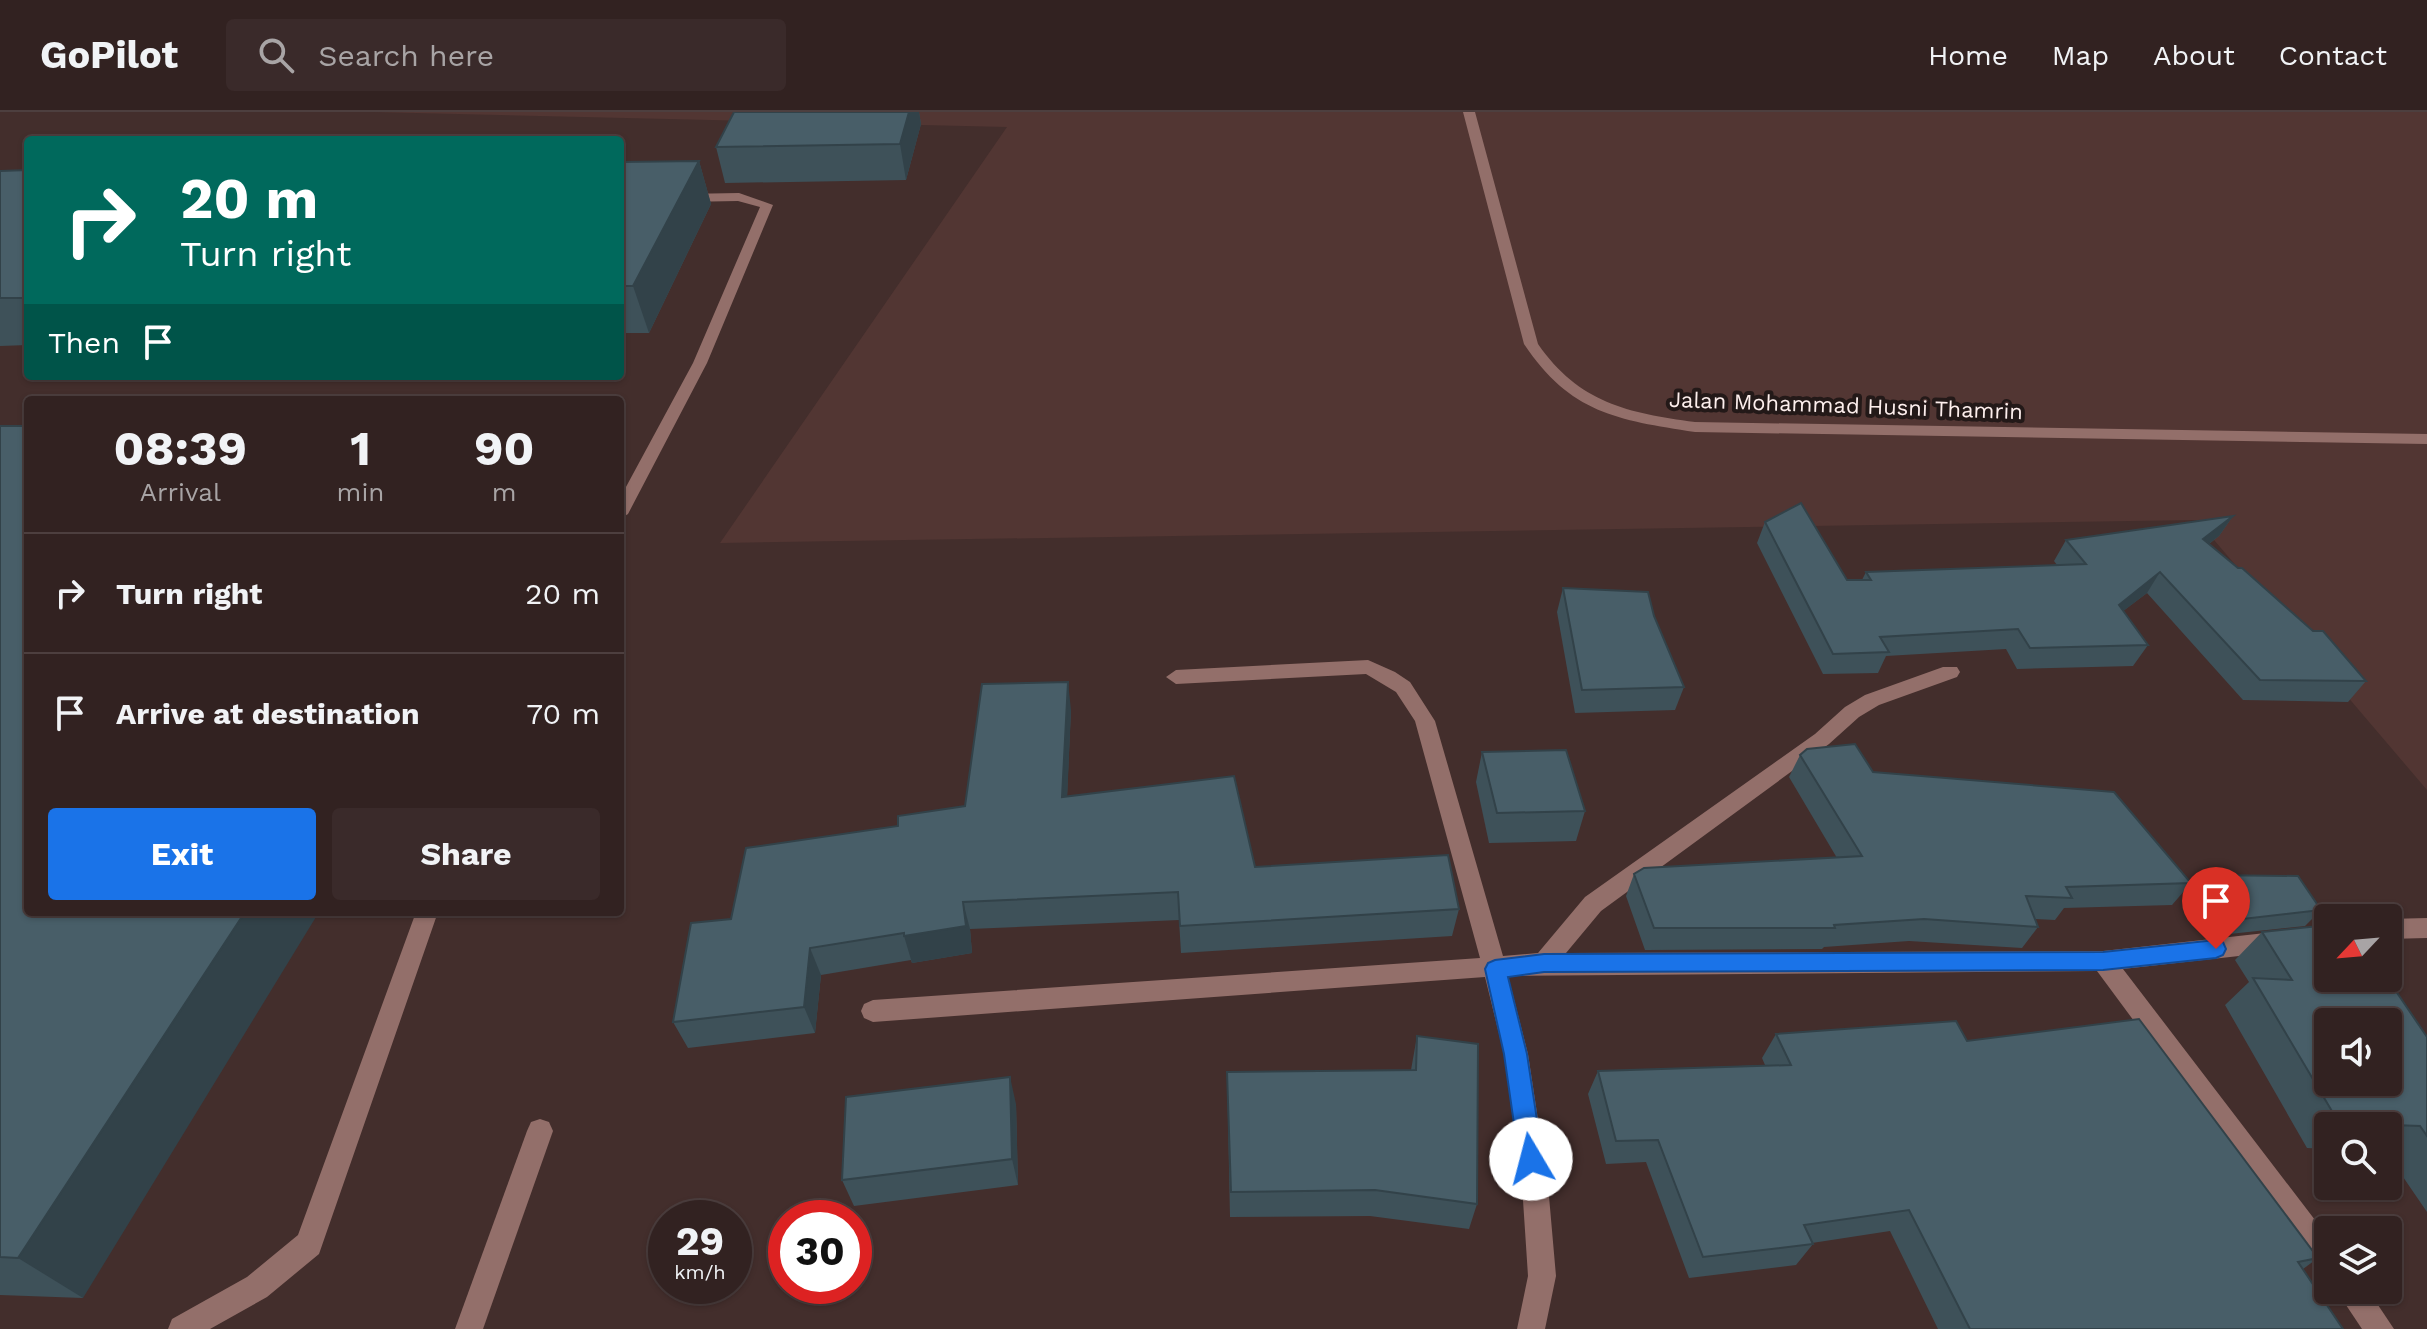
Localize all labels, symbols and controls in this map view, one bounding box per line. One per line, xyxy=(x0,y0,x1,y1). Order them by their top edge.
search box xyxy=(226,19,786,91)
text: GoPilot xyxy=(40,33,178,77)
icon: search xyxy=(254,33,298,77)
text: Search here xyxy=(318,38,494,73)
text: Home xyxy=(1928,39,2008,72)
text: Map xyxy=(2052,39,2109,72)
text: About xyxy=(2153,39,2235,72)
text: Contact xyxy=(2279,39,2387,72)
text: 20 m xyxy=(180,166,318,232)
icon: right xyxy=(48,168,152,272)
text: Turn right xyxy=(180,233,351,275)
icon: arrive xyxy=(136,320,180,364)
text: Then xyxy=(48,325,120,360)
street label: Jalan Mohammad Husni Thamrin xyxy=(1669,387,2023,424)
text: 08:39 xyxy=(114,420,247,477)
text: 1 xyxy=(350,420,371,477)
text: 90 xyxy=(474,420,534,477)
text: Arrival xyxy=(140,477,221,507)
text: min xyxy=(337,477,384,507)
text: m xyxy=(492,477,517,507)
icon: right xyxy=(48,571,92,615)
text: Turn right xyxy=(116,576,262,611)
text: 20 m xyxy=(525,576,600,611)
icon: arrive xyxy=(48,691,92,735)
text: Arrive at destination xyxy=(116,696,420,731)
text: 70 m xyxy=(526,696,600,731)
button: Exit xyxy=(48,808,316,900)
button: Share xyxy=(332,808,600,900)
pin xyxy=(2182,867,2250,949)
icon: arrive xyxy=(2194,879,2238,923)
north arrow xyxy=(2314,904,2402,992)
map controls xyxy=(2314,904,2402,1304)
button: sound xyxy=(2314,1008,2402,1096)
button: search xyxy=(2314,1112,2402,1200)
position arrow xyxy=(1489,1117,1573,1201)
speed limit sign: 30 xyxy=(768,1200,872,1304)
button: layers xyxy=(2314,1216,2402,1304)
text: 29 xyxy=(676,1218,724,1265)
text: km/h xyxy=(674,1260,726,1284)

